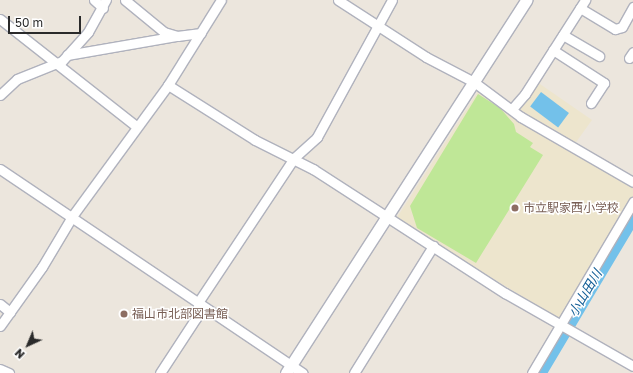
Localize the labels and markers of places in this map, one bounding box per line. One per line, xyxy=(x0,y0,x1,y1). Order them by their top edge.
place label: 市立駅家西小学校 xyxy=(523,201,619,215)
marker: 市立駅家西小学校 xyxy=(510,203,520,213)
place label: 福山市北部図書館 xyxy=(132,307,228,321)
marker: 福山市北部図書館 xyxy=(119,309,129,319)

